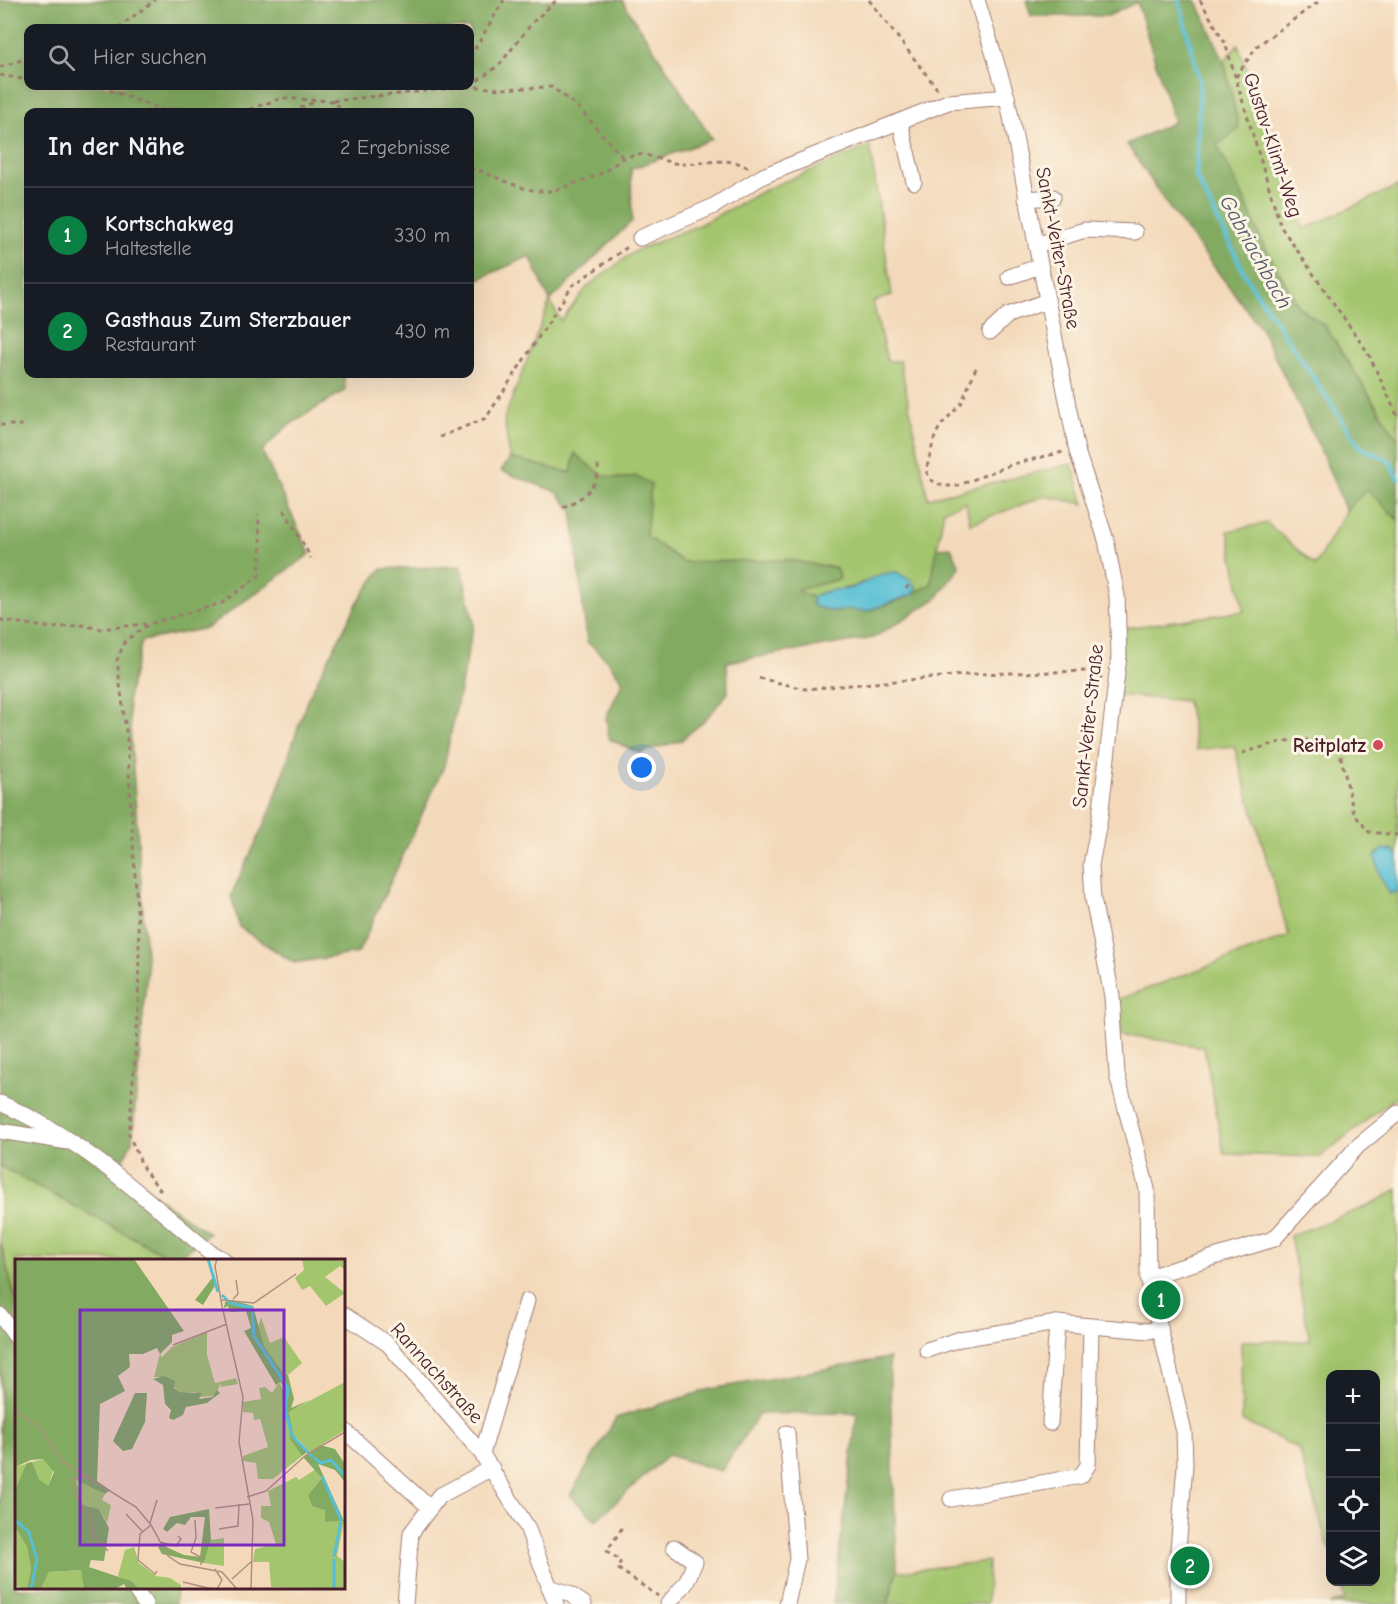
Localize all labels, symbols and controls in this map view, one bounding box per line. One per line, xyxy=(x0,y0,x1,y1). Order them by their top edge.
search box xyxy=(24,24,474,90)
icon: search xyxy=(45,41,78,74)
text: Hier suchen xyxy=(93,44,207,70)
street label: Gustav-Klimt-Weg xyxy=(1239,70,1307,220)
text: In der Nähe xyxy=(48,132,185,162)
text: 2 Ergebnisse xyxy=(340,136,450,159)
street label: Sankt-Veiter-Straße xyxy=(1031,165,1085,331)
water label: Gabriachbach xyxy=(1215,191,1297,313)
text: Kortschakweg xyxy=(105,211,235,237)
text: 1 xyxy=(64,224,71,247)
text: 330 m xyxy=(394,224,450,247)
text: Haltestelle xyxy=(105,237,192,260)
text: Gasthaus Zum Sterzbauer xyxy=(105,307,351,333)
text: 2 xyxy=(63,320,72,343)
text: 430 m xyxy=(395,320,450,343)
text: Restaurant xyxy=(105,333,195,356)
street label: Sankt-Veiter-Straße xyxy=(1068,643,1108,809)
place label: Reitplatz xyxy=(1293,734,1366,757)
marker: Reitplatz xyxy=(1371,738,1385,752)
your location xyxy=(627,753,656,782)
inset map xyxy=(15,1259,345,1589)
pin: 1 xyxy=(1142,1278,1180,1322)
street label: Rannachstraße xyxy=(386,1318,488,1428)
map controls xyxy=(1326,1370,1380,1586)
button: + xyxy=(1326,1370,1380,1424)
button: − xyxy=(1326,1424,1380,1478)
button: locate xyxy=(1326,1478,1380,1532)
button: layers xyxy=(1326,1532,1380,1586)
pin: 2 xyxy=(1170,1544,1210,1588)

